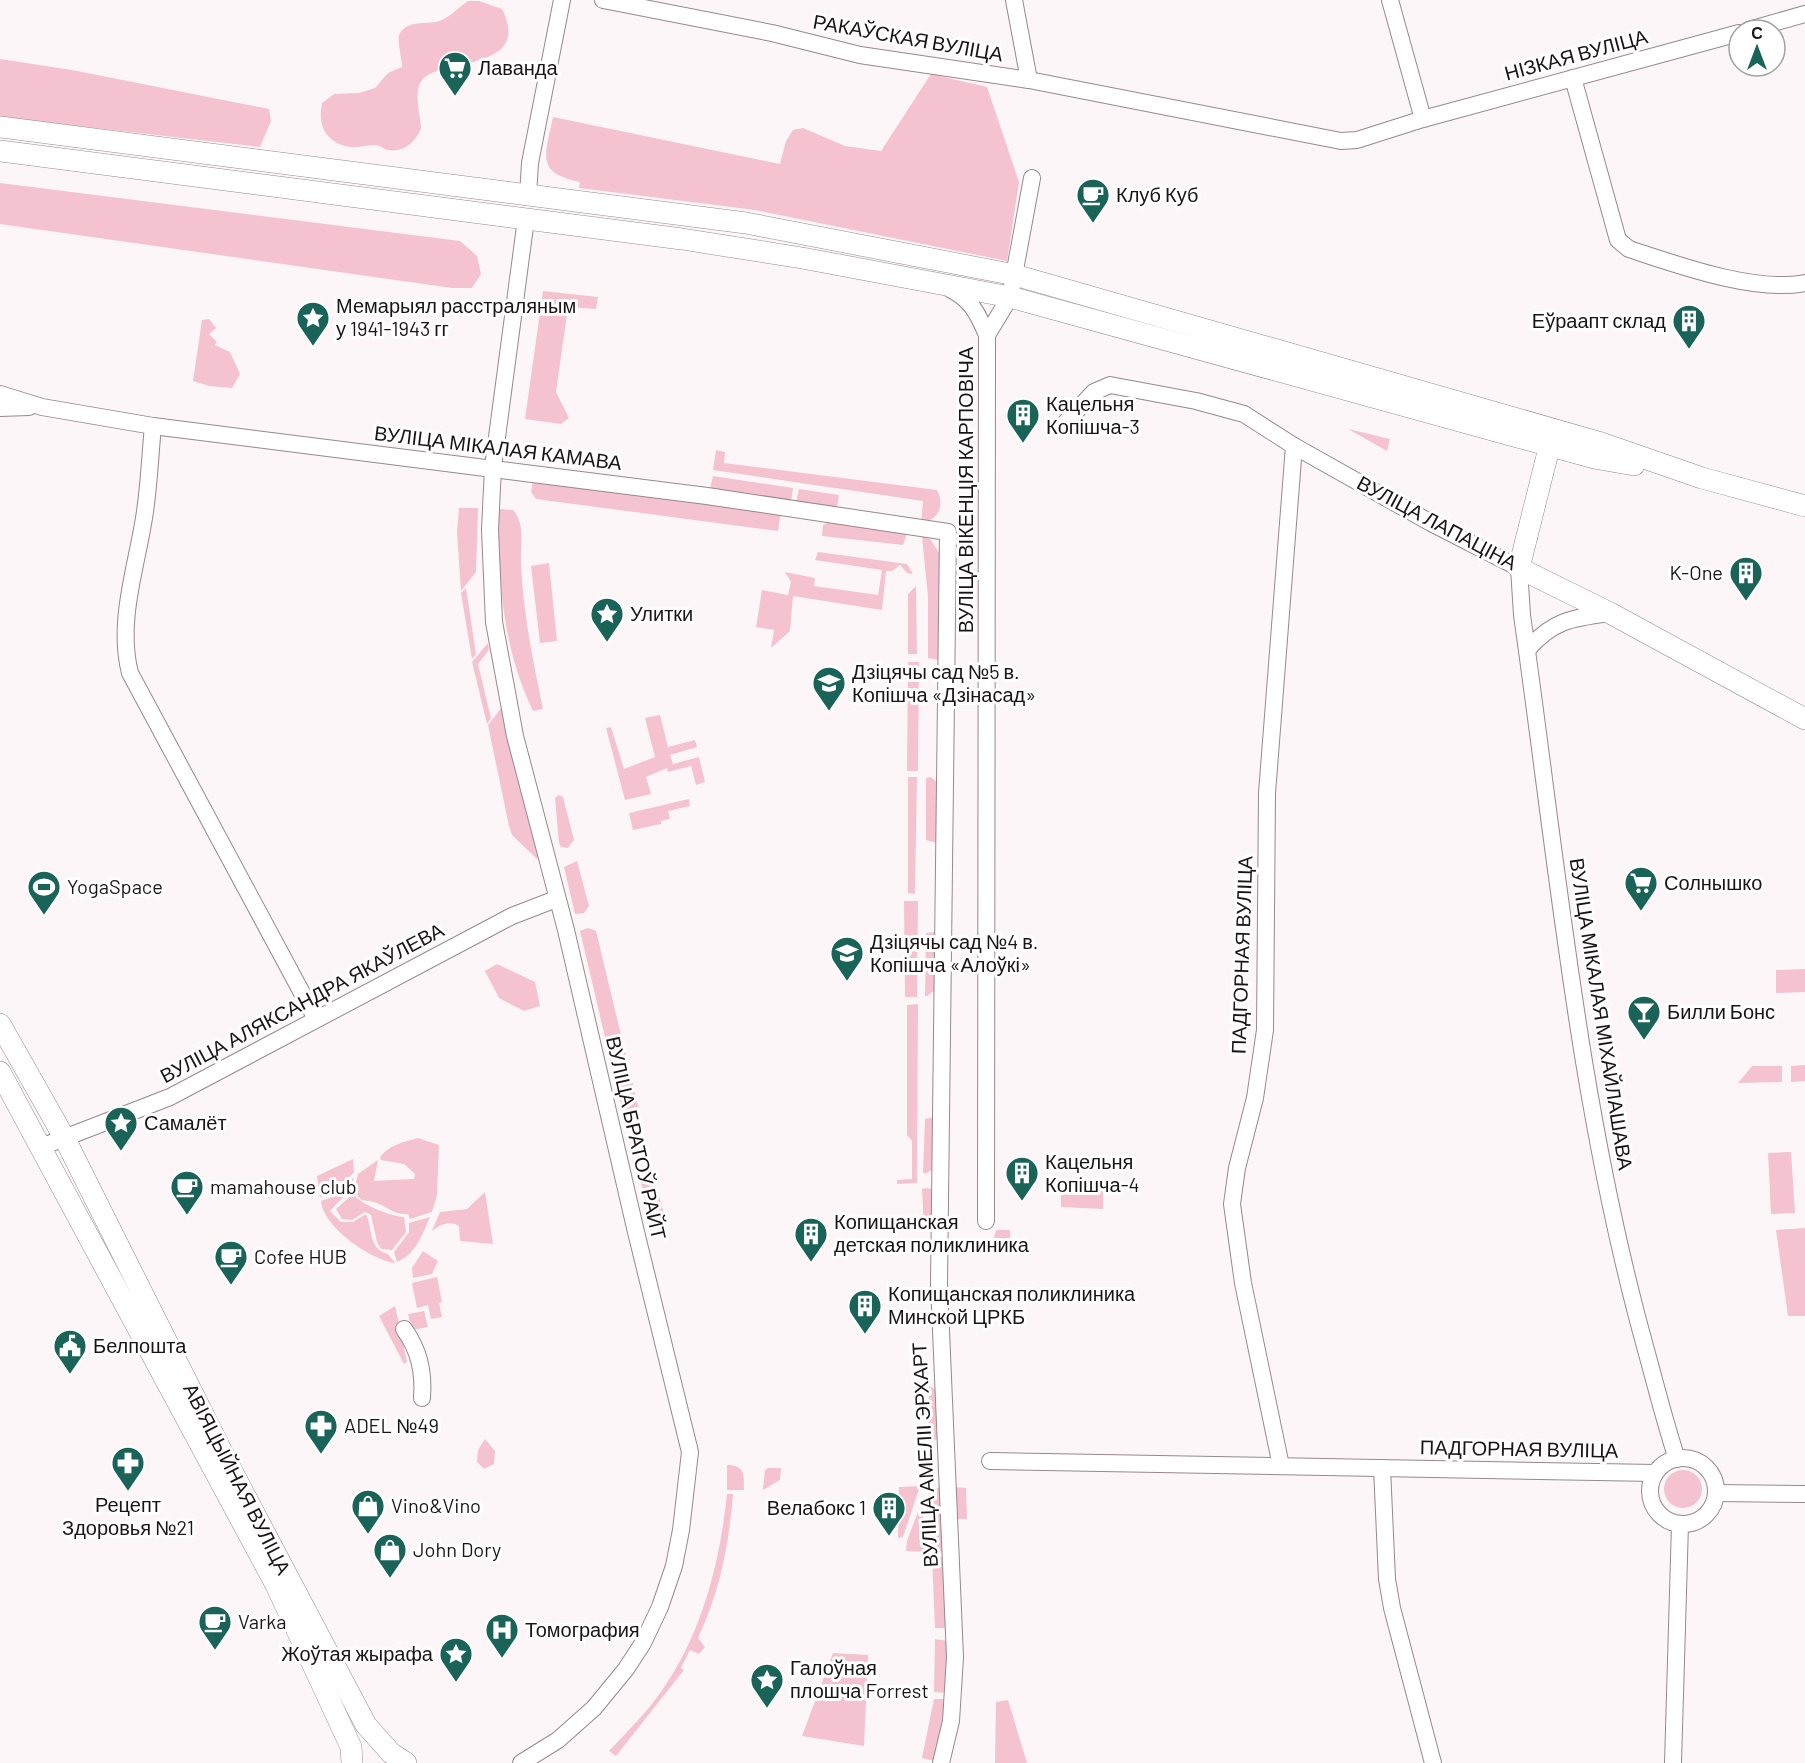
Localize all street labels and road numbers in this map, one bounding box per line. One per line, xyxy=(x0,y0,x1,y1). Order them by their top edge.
street label: РАКАЎСКАЯ ВУЛІЦА xyxy=(811,8,1006,66)
street label: НІЗКАЯ ВУЛІЦА xyxy=(1502,23,1651,85)
street label: ВУЛІЦА ВІКЕНЦІЯ КАРПОВІЧА xyxy=(953,346,977,633)
street label: ВУЛІЦА МІКАЛАЯ КАМАВА xyxy=(373,420,624,474)
street label: ВУЛІЦА ЛАПАЦІНА xyxy=(1353,470,1522,575)
street label: ПАДГОРНАЯ ВУЛІЦА xyxy=(1226,855,1256,1054)
street label: ВУЛІЦА МІКАЛАЯ МІХАЙЛАШАВА xyxy=(1565,856,1639,1172)
street label: ВУЛІЦА АЛЯКСАНДРА ЯКАЎЛЕВА xyxy=(156,917,448,1087)
street label: ВУЛІЦА БРАТОЎ РАЙТ xyxy=(602,1034,672,1242)
street label: ВУЛІЦА АМЕЛІІ ЭРХАРТ xyxy=(906,1342,942,1568)
street label: АВІЯЦЫЙНАЯ ВУЛІЦА xyxy=(179,1379,297,1579)
street label: ПАДГОРНАЯ ВУЛІЦА xyxy=(1420,1434,1619,1462)

